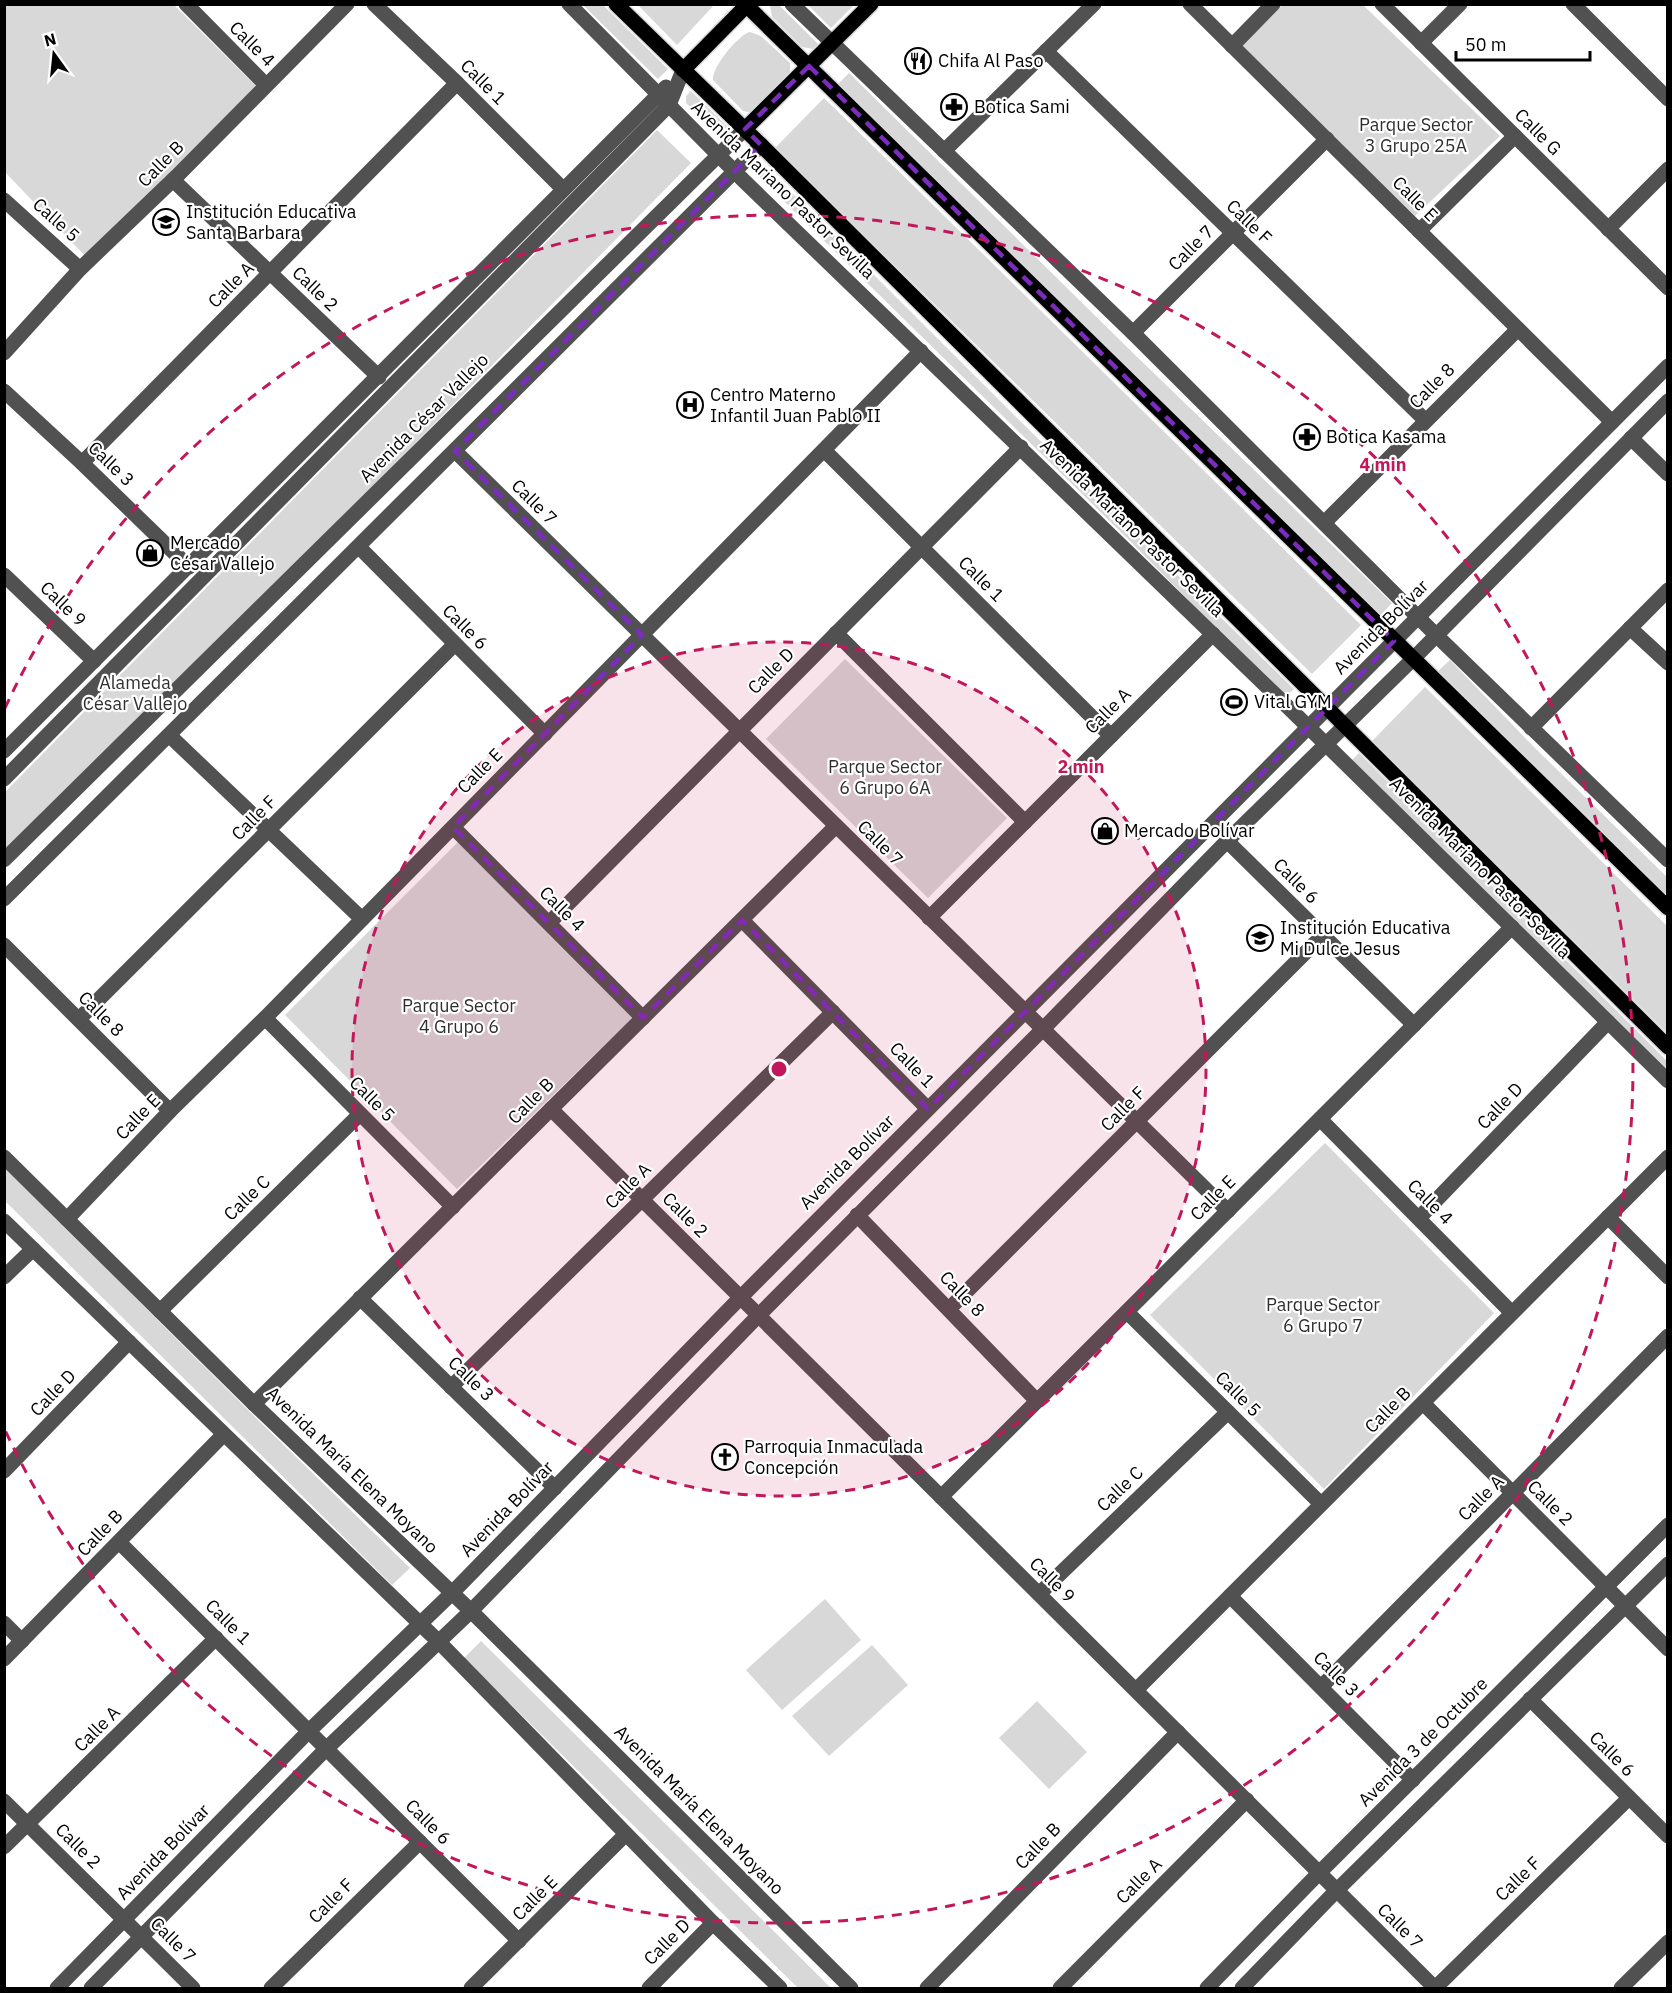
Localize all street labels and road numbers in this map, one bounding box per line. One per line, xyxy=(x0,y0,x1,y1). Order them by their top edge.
street label: Calle 4 xyxy=(225,16,280,72)
street label: Calle 1 xyxy=(456,54,511,109)
street label: Avenida Mariano Pastor Sevilla xyxy=(686,95,881,284)
street label: Calle G xyxy=(1510,103,1567,160)
street label: Calle B xyxy=(133,136,189,192)
street label: Calle E xyxy=(1388,171,1443,226)
street label: Calle 5 xyxy=(28,193,85,247)
street label: Calle F xyxy=(1222,194,1277,249)
street label: Calle 7 xyxy=(1163,220,1218,275)
street label: Calle A xyxy=(203,256,259,313)
street label: Calle 2 xyxy=(287,261,343,316)
street label: Avenida César Vallejo xyxy=(354,348,493,487)
street label: Calle 8 xyxy=(1404,358,1459,413)
street label: Avenida Mariano Pastor Sevilla xyxy=(1035,433,1230,622)
street label: Calle 3 xyxy=(83,436,139,491)
street label: Calle 7 xyxy=(507,474,562,529)
street label: Calle 1 xyxy=(954,551,1009,606)
street label: Avenida Bolívar xyxy=(1328,574,1433,679)
street label: Calle 9 xyxy=(35,576,91,631)
street label: Calle 6 xyxy=(438,599,493,654)
street label: Calle D xyxy=(742,642,799,699)
street label: Calle A xyxy=(1080,682,1136,739)
street label: Calle E xyxy=(452,743,507,798)
street label: Avenida Mariano Pastor Sevilla xyxy=(1385,772,1576,963)
street label: Calle F xyxy=(226,790,281,845)
street label: Calle 7 xyxy=(853,815,908,870)
street label: Calle 6 xyxy=(1269,853,1324,908)
street label: Calle 4 xyxy=(535,881,590,937)
street label: Calle 8 xyxy=(74,986,129,1041)
street label: Calle 1 xyxy=(885,1037,940,1093)
street label: Calle 5 xyxy=(345,1071,400,1126)
street label: Calle B xyxy=(503,1073,559,1129)
street label: Calle D xyxy=(1472,1077,1528,1134)
street label: Calle F xyxy=(1095,1081,1150,1136)
street label: Calle E xyxy=(110,1089,165,1144)
street label: Avenida Bolívar xyxy=(794,1109,899,1214)
street label: Calle A xyxy=(600,1157,656,1214)
street label: Calle C xyxy=(219,1170,275,1225)
street label: Calle E xyxy=(1185,1170,1240,1225)
street label: Calle 4 xyxy=(1403,1174,1458,1230)
street label: Calle 2 xyxy=(658,1187,713,1242)
street label: Calle 8 xyxy=(935,1266,990,1322)
street label: Calle 3 xyxy=(443,1351,499,1406)
street label: Calle D xyxy=(25,1364,81,1421)
street label: Calle 5 xyxy=(1211,1366,1266,1421)
street label: Avenida María Elena Moyano xyxy=(261,1381,443,1558)
street label: Calle B xyxy=(1360,1382,1416,1438)
street label: Avenida Bolívar xyxy=(455,1455,559,1562)
street label: Calle C xyxy=(1092,1461,1148,1516)
street label: Calle A xyxy=(1453,1469,1509,1526)
street label: Calle 2 xyxy=(1523,1475,1578,1530)
street label: Calle B xyxy=(72,1504,127,1561)
street label: Calle 9 xyxy=(1025,1552,1080,1607)
street label: Calle 1 xyxy=(201,1594,256,1649)
street label: Calle 3 xyxy=(1309,1646,1364,1701)
street label: Avenida 3 de Octubre xyxy=(1353,1672,1492,1811)
street label: Calle A xyxy=(69,1700,125,1757)
street label: Avenida María Elena Moyano xyxy=(610,1720,789,1899)
street label: Calle 6 xyxy=(1585,1726,1640,1781)
street label: Calle 6 xyxy=(401,1794,456,1849)
street label: Avenida Bolívar xyxy=(111,1798,215,1905)
street label: Calle B xyxy=(1010,1817,1065,1874)
street label: Calle 2 xyxy=(51,1818,106,1873)
street label: Calle F xyxy=(1490,1851,1545,1906)
street label: Calle A xyxy=(1111,1852,1167,1909)
street label: Calle E xyxy=(507,1870,562,1925)
street label: Calle F xyxy=(303,1873,358,1928)
street label: Calle 7 xyxy=(1373,1898,1428,1953)
street label: Calle 7 xyxy=(146,1912,201,1967)
street label: Calle D xyxy=(638,1913,695,1970)

